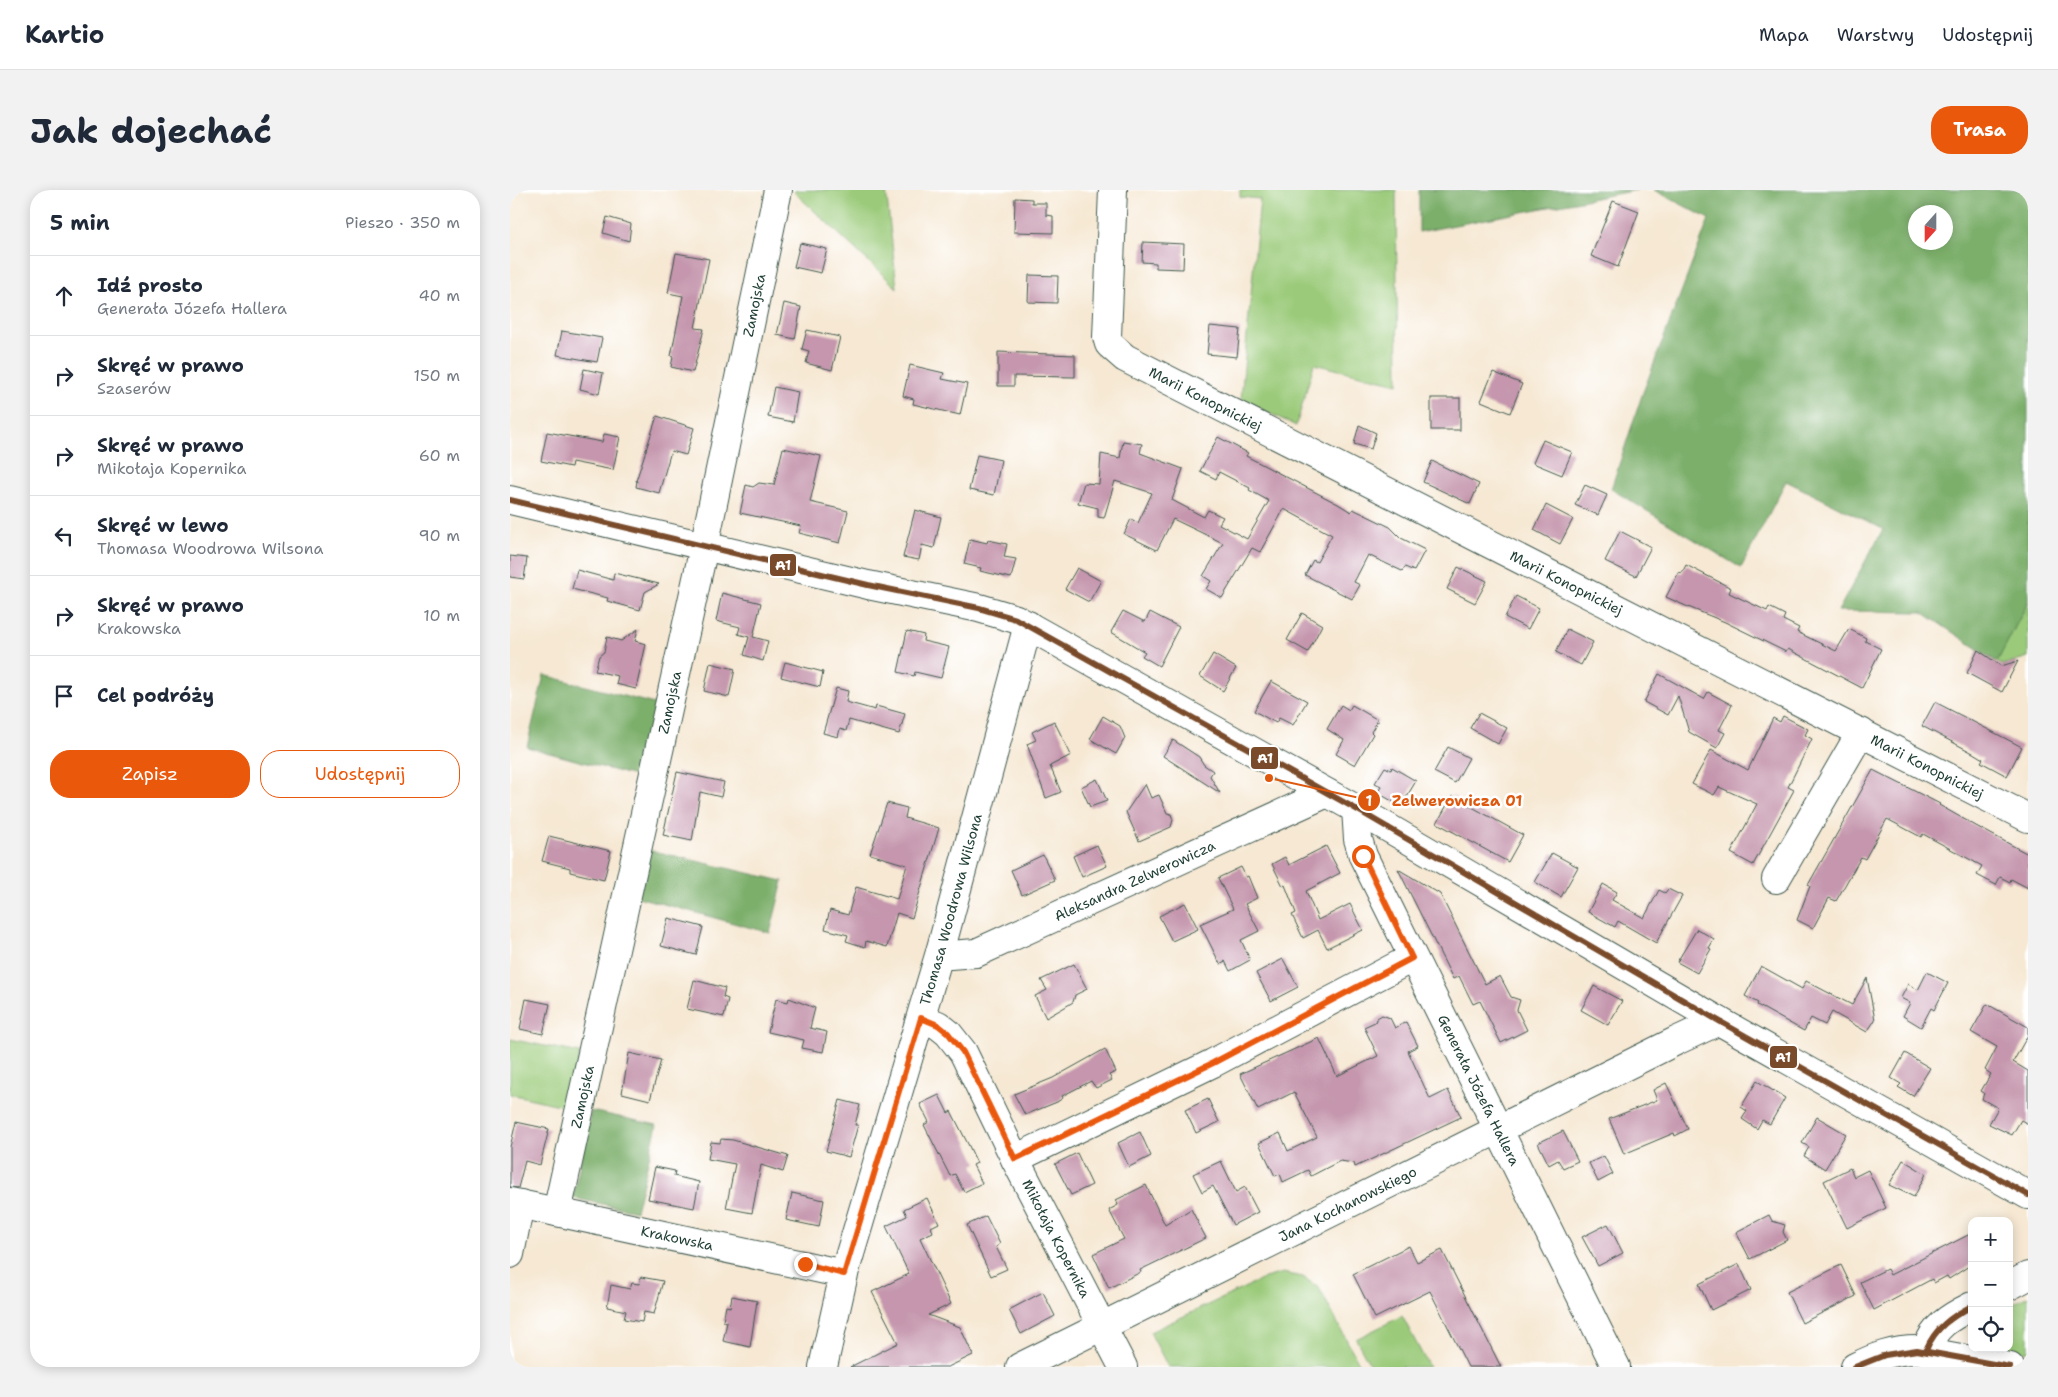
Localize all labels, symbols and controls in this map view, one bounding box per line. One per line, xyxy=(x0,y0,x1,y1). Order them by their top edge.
text: Kartio xyxy=(25,19,104,51)
text: Mapa xyxy=(1759,23,1809,47)
text: Warstwy xyxy=(1837,23,1914,47)
text: Udostępnij xyxy=(1942,23,2033,47)
button: Trasa xyxy=(1931,106,2028,154)
text: Jak dojechać xyxy=(30,107,272,154)
north arrow xyxy=(1908,205,1953,250)
text: 5 min xyxy=(50,209,110,237)
text: Pieszo · 350 m xyxy=(345,212,460,233)
street label: Zamojska xyxy=(739,272,769,338)
text: Idź prosto xyxy=(97,273,203,298)
icon: ahead xyxy=(50,282,78,310)
text: 40 m xyxy=(418,285,460,306)
text: Generała Józefa Hallera xyxy=(97,298,287,319)
text: Skręć w prawo xyxy=(97,353,244,378)
icon: right xyxy=(50,362,78,390)
street label: Marii Konopnickiej xyxy=(1146,363,1265,435)
text: 150 m xyxy=(413,365,460,386)
text: Szaserów xyxy=(97,378,171,399)
text: Skręć w prawo xyxy=(97,433,244,458)
icon: right xyxy=(50,442,78,470)
text: 60 m xyxy=(419,445,460,466)
text: Mikołaja Kopernika xyxy=(97,458,246,479)
text: Skręć w lewo xyxy=(97,513,229,538)
icon: left xyxy=(50,522,78,550)
text: 90 m xyxy=(419,525,460,546)
text: Thomasa Woodrowa Wilsona xyxy=(97,538,323,559)
street label: Marii Konopnickiej xyxy=(1507,547,1626,619)
line badge: A1 xyxy=(769,553,797,577)
text: A1 xyxy=(775,556,791,574)
text: Skręć w prawo xyxy=(97,593,244,618)
icon: right xyxy=(50,602,78,630)
text: 10 m xyxy=(423,605,460,626)
text: Krakowska xyxy=(97,618,181,639)
street label: Zamojska xyxy=(654,669,685,735)
icon: arrive xyxy=(50,682,78,710)
text: Cel podróży xyxy=(97,683,214,708)
street label: Marii Konopnickiej xyxy=(1868,730,1987,803)
line badge: A1 xyxy=(1250,746,1279,770)
text: A1 xyxy=(1257,749,1273,767)
button: Zapisz xyxy=(50,750,250,798)
button: Udostępnij xyxy=(260,750,460,798)
callout: Zelwerowicza 01 xyxy=(1356,785,1532,815)
text: 1 xyxy=(1366,791,1373,811)
text: Zelwerowicza 01 xyxy=(1392,791,1522,811)
street label: Thomasa Woodrowa Wilsona xyxy=(916,812,986,1008)
street label: Aleksandra Zelwerowicza xyxy=(1051,836,1218,925)
route start xyxy=(1352,845,1375,868)
street label: Generała Józefa Hallera xyxy=(1434,1012,1524,1169)
line badge: A1 xyxy=(1769,1045,1798,1069)
text: A1 xyxy=(1775,1048,1791,1066)
street label: Zamojska xyxy=(567,1063,598,1130)
street label: Jana Kochanowskiego xyxy=(1276,1162,1420,1246)
street label: Mikołaja Kopernika xyxy=(1018,1176,1095,1301)
map controls xyxy=(1968,1217,2013,1352)
button: + xyxy=(1968,1217,2013,1262)
street label: Krakowska xyxy=(639,1221,715,1255)
route end xyxy=(794,1253,817,1276)
button: − xyxy=(1968,1262,2013,1307)
button: locate xyxy=(1968,1307,2013,1352)

